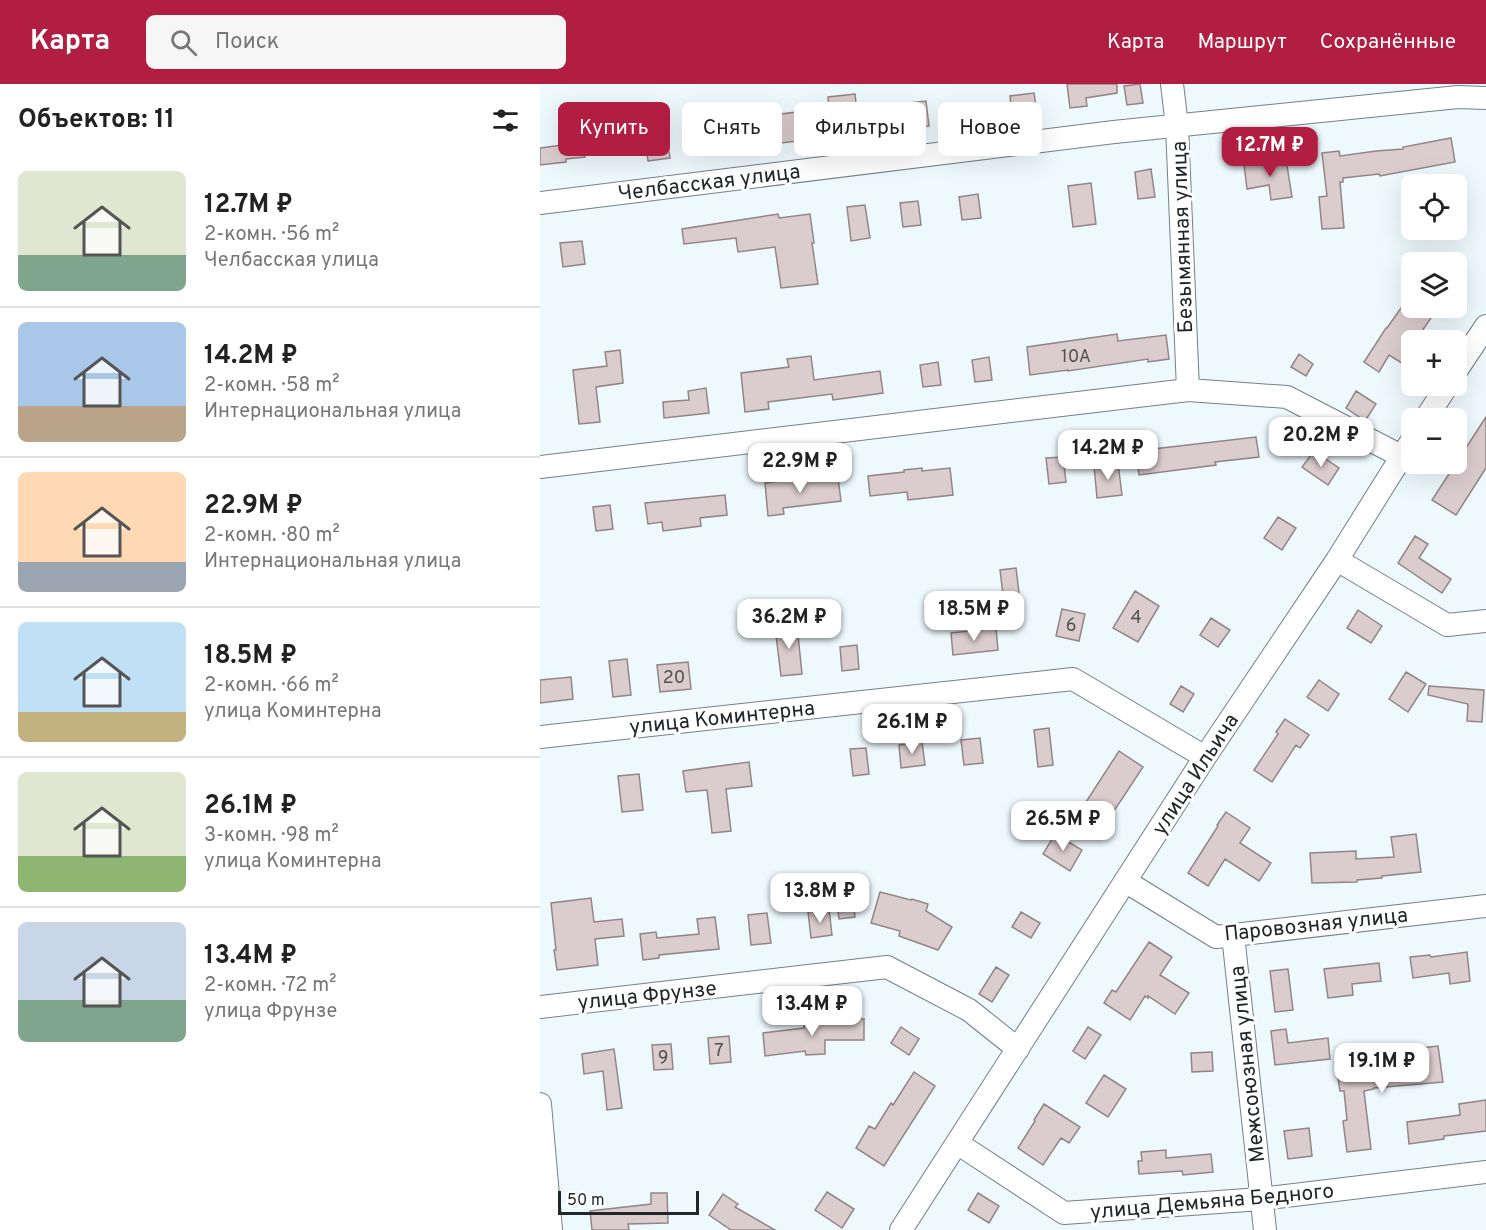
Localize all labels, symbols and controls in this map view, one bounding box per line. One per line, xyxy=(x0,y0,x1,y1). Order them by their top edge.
search box xyxy=(146,15,566,69)
text: Карта xyxy=(30,24,110,60)
icon: search xyxy=(167,26,200,59)
text: Поиск xyxy=(215,29,279,56)
text: Карта xyxy=(1107,29,1164,56)
text: Маршрут xyxy=(1197,29,1287,56)
text: Сохранённые xyxy=(1320,29,1456,56)
chip: Купить xyxy=(558,102,670,156)
chip: Снять xyxy=(682,102,782,156)
chip: Фильтры xyxy=(794,102,926,156)
chip: Новое xyxy=(938,102,1042,156)
text: Объектов: 11 xyxy=(18,104,175,137)
icon: filters xyxy=(489,104,522,137)
pin: 12.7M ₽ xyxy=(1215,127,1325,178)
text: 12.7M ₽ xyxy=(1236,133,1304,159)
street label: Безымянная улица xyxy=(1167,140,1200,334)
street label: Челбасская улица xyxy=(616,159,802,208)
map controls xyxy=(1401,174,1467,474)
button: locate xyxy=(1401,174,1467,240)
text: 12.7M ₽ xyxy=(204,189,293,222)
icon: home xyxy=(66,195,138,267)
text: 2-комн. · 56 m² xyxy=(204,222,339,248)
text: Челбасская улица xyxy=(204,248,379,274)
button: layers xyxy=(1401,252,1467,318)
button: + xyxy=(1401,330,1467,396)
text: 14.2M ₽ xyxy=(204,340,298,373)
icon: home xyxy=(66,346,138,418)
house number: 10А xyxy=(1061,346,1091,369)
text: 2-комн. · 58 m² xyxy=(204,373,339,399)
text: Интернациональная улица xyxy=(204,399,461,425)
button: − xyxy=(1401,408,1467,474)
pin: 20.2M ₽ xyxy=(1266,417,1376,468)
text: 20.2M ₽ xyxy=(1283,423,1359,449)
pin: 14.2M ₽ xyxy=(1053,430,1163,481)
text: 14.2M ₽ xyxy=(1072,436,1144,462)
pin: 22.9M ₽ xyxy=(745,443,855,494)
text: 22.9M ₽ xyxy=(762,449,838,475)
text: 22.9M ₽ xyxy=(204,490,303,523)
icon: home xyxy=(66,496,138,568)
text: 2-комн. · 80 m² xyxy=(204,523,340,549)
text: Интернациональная улица xyxy=(204,549,461,575)
pin: 18.5M ₽ xyxy=(919,591,1029,642)
text: 18.5M ₽ xyxy=(938,597,1010,623)
pin: 36.2M ₽ xyxy=(734,599,844,650)
text: 36.2M ₽ xyxy=(751,605,827,631)
house number: 4 xyxy=(1130,607,1142,630)
house number: 6 xyxy=(1066,615,1076,638)
text: 18.5M ₽ xyxy=(204,640,297,673)
icon: home xyxy=(66,646,138,718)
house number: 20 xyxy=(663,667,685,690)
text: 2-комн. · 66 m² xyxy=(204,673,339,699)
street label: улица Коминтерна xyxy=(628,695,816,742)
text: улица Коминтерна xyxy=(204,699,381,725)
pin: 26.1M ₽ xyxy=(857,704,967,755)
street label: улица Ильича xyxy=(1147,709,1246,841)
text: 26.1M ₽ xyxy=(876,710,948,736)
text: 26.1M ₽ xyxy=(204,790,297,823)
icon: home xyxy=(66,796,138,868)
pin: 26.5M ₽ xyxy=(1008,801,1118,852)
text: 26.5M ₽ xyxy=(1025,807,1101,833)
text: 3-комн. · 98 m² xyxy=(204,823,339,849)
text: улица Коминтерна xyxy=(204,849,381,875)
pin: 13.8M ₽ xyxy=(765,873,875,924)
text: 13.8M ₽ xyxy=(784,879,856,905)
street label: Паровозная улица xyxy=(1223,902,1409,949)
text: 13.4M ₽ xyxy=(204,940,297,973)
icon: home xyxy=(66,946,138,1018)
street label: Межсоюзная улица xyxy=(1225,964,1272,1164)
text: 2-комн. · 72 m² xyxy=(204,973,336,999)
street label: улица Фрунзе xyxy=(576,976,718,1017)
pin: 13.4M ₽ xyxy=(757,986,867,1037)
text: 13.4M ₽ xyxy=(776,992,848,1018)
text: улица Фрунзе xyxy=(204,999,337,1025)
house number: 7 xyxy=(714,1040,724,1063)
pin: 19.1M ₽ xyxy=(1327,1043,1437,1094)
house number: 9 xyxy=(658,1047,668,1070)
text: 19.1M ₽ xyxy=(1348,1049,1416,1075)
street label: улица Демьяна Бедного xyxy=(1089,1178,1335,1227)
scale bar xyxy=(558,1188,699,1216)
text: 50 m xyxy=(567,1191,605,1211)

